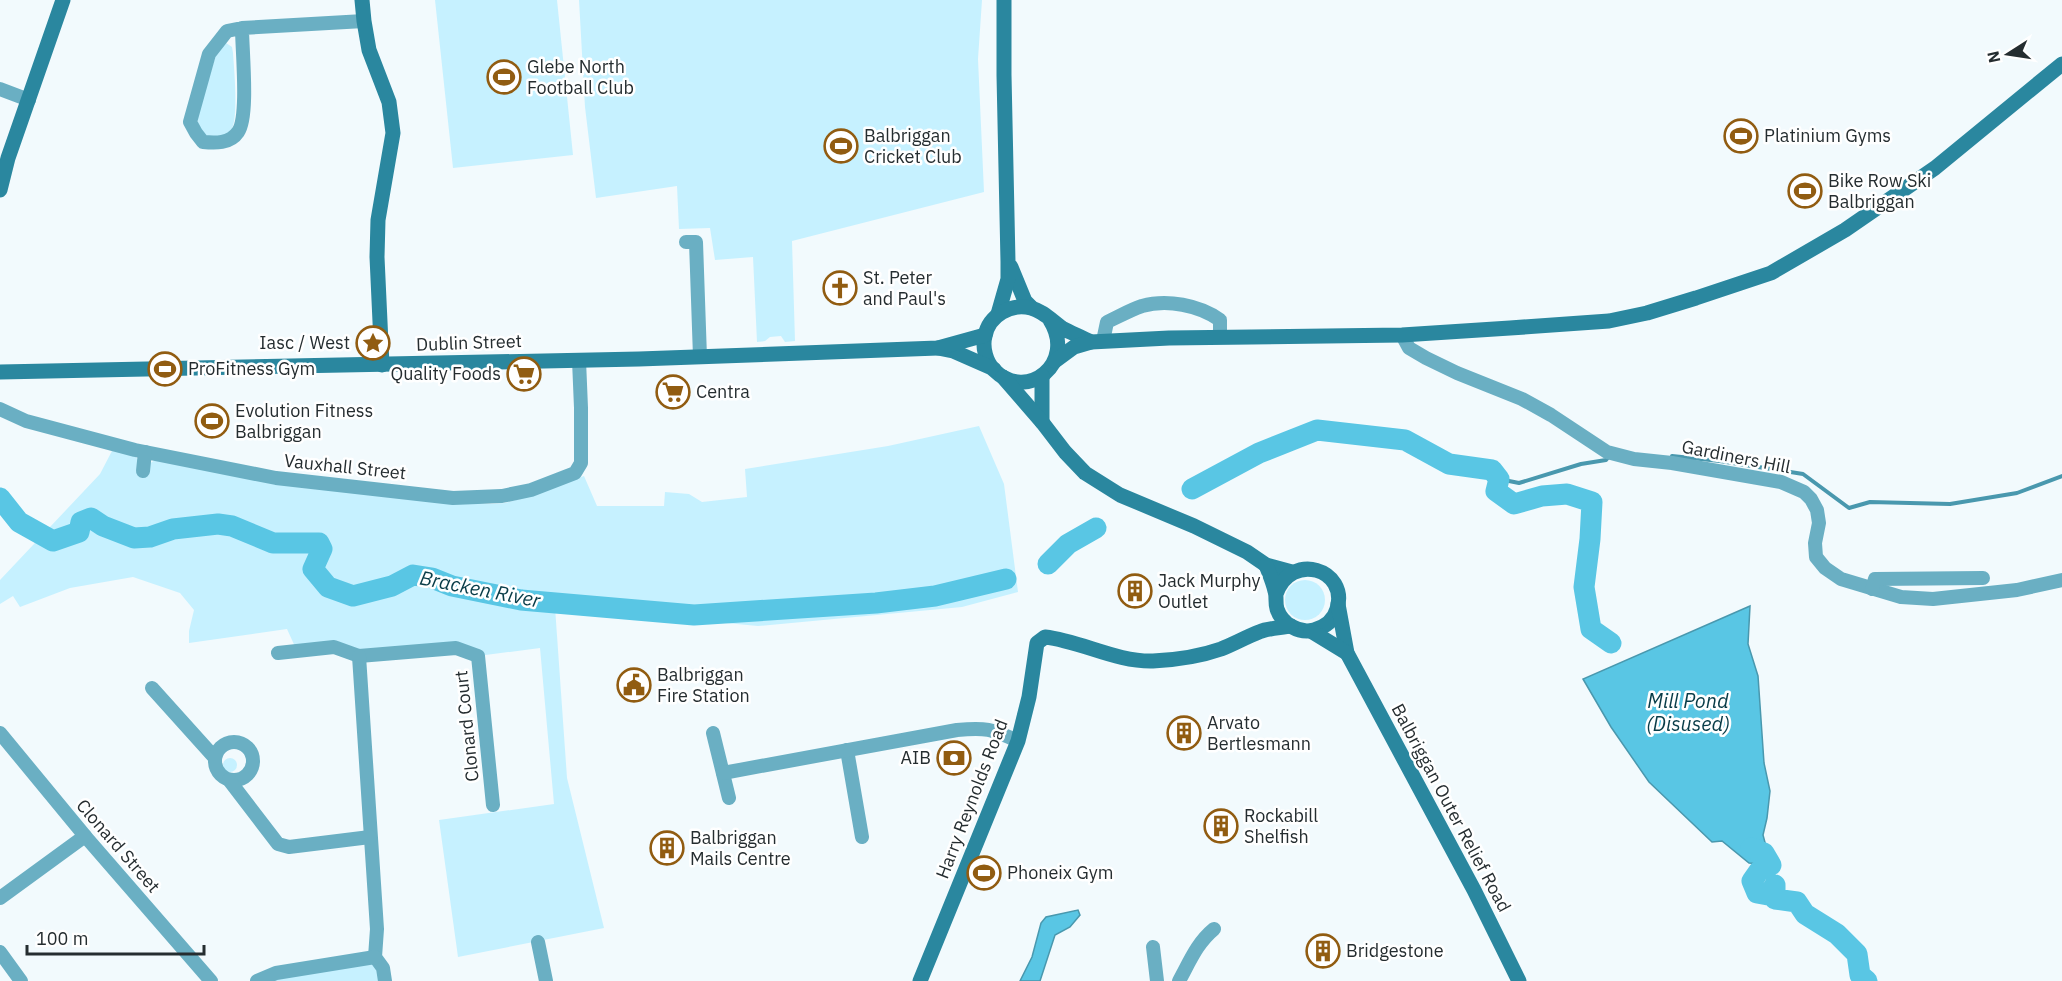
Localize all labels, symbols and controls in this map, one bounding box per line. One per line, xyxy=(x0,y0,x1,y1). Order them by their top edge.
north arrow xyxy=(1978,24,2038,84)
text: N xyxy=(1982,49,2004,65)
place label: Glebe North Football Club xyxy=(527,55,634,99)
sports icon: Glebe North Football Club xyxy=(486,59,522,95)
sports icon: Platinium Gyms xyxy=(1723,118,1759,154)
place label: Balbriggan Cricket Club xyxy=(864,124,962,168)
place label: Platinium Gyms xyxy=(1764,124,1891,147)
sports icon: Balbriggan Cricket Club xyxy=(823,128,859,164)
place label: Bike Row Ski Balbriggan xyxy=(1828,169,1931,213)
sports icon: Bike Row Ski Balbriggan xyxy=(1787,173,1823,209)
place label: St. Peter and Paul's xyxy=(863,266,946,310)
church icon: St. Peter and Paul's xyxy=(822,270,858,306)
place icon: Iasc / West xyxy=(355,325,391,361)
street label: Dublin Street xyxy=(416,329,522,356)
place label: Iasc / West xyxy=(259,331,350,354)
sports icon: ProFitness Gym xyxy=(147,351,183,387)
supermarket icon: Quality Foods xyxy=(506,356,542,392)
place label: ProFitness Gym xyxy=(188,357,315,380)
place label: Quality Foods xyxy=(390,362,501,385)
supermarket icon: Centra xyxy=(655,374,691,410)
place label: Centra xyxy=(696,380,750,403)
place label: Evolution Fitness Balbriggan xyxy=(235,399,373,443)
sports icon: Evolution Fitness Balbriggan xyxy=(194,403,230,439)
street label: Gardiners Hill xyxy=(1680,435,1792,478)
street label: Vauxhall Street xyxy=(283,449,407,484)
water label: Bracken River xyxy=(418,564,543,614)
place label: Jack Murphy Outlet xyxy=(1158,569,1261,613)
building icon: Jack Murphy Outlet xyxy=(1117,573,1153,609)
place label: Balbriggan Fire Station xyxy=(657,663,750,707)
public building icon: Balbriggan Fire Station xyxy=(616,667,652,703)
street label: Clonard Court xyxy=(449,669,484,783)
water label: Mill Pond (Disused) xyxy=(1646,687,1730,737)
street label: Balbriggan Outer Relief Road xyxy=(1387,700,1516,916)
place label: Arvato Bertlesmann xyxy=(1207,711,1311,755)
building icon: Arvato Bertlesmann xyxy=(1166,715,1202,751)
street label: Harry Reynolds Road xyxy=(931,716,1013,882)
bank icon: AIB xyxy=(936,740,972,776)
place label: AIB xyxy=(901,746,931,769)
street label: Clonard Street xyxy=(71,794,165,897)
place label: Rockabill Shelfish xyxy=(1244,804,1318,848)
building icon: Rockabill Shelfish xyxy=(1203,808,1239,844)
place label: Balbriggan Mails Centre xyxy=(690,826,791,870)
building icon: Balbriggan Mails Centre xyxy=(649,830,685,866)
sports icon: Phoneix Gym xyxy=(966,855,1002,891)
place label: Phoneix Gym xyxy=(1007,861,1113,884)
scale bar xyxy=(27,918,204,956)
text: 100 m xyxy=(36,927,88,950)
building icon: Bridgestone xyxy=(1305,933,1341,969)
place label: Bridgestone xyxy=(1346,939,1444,962)

